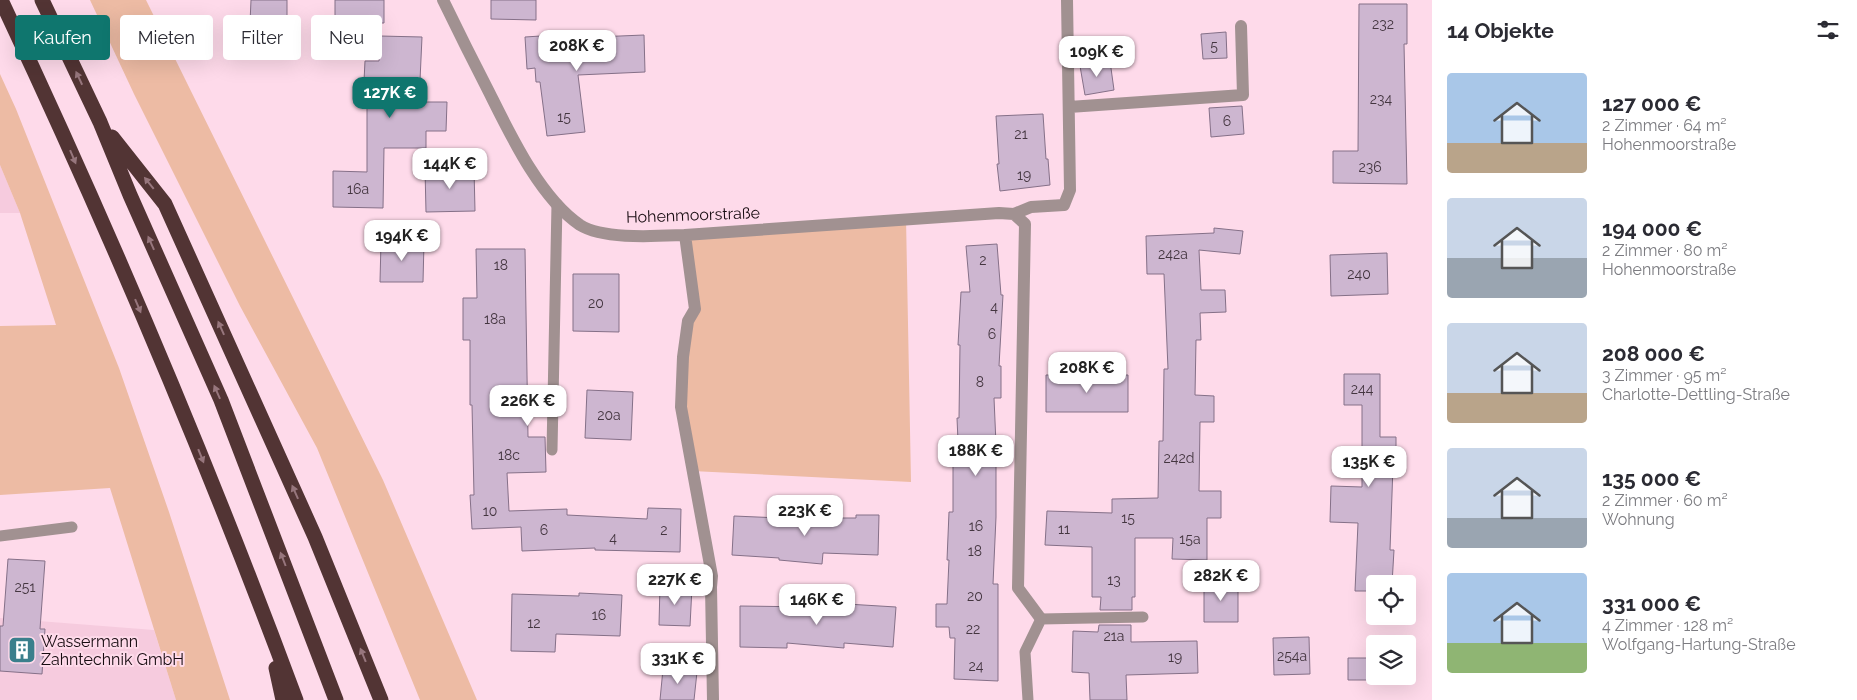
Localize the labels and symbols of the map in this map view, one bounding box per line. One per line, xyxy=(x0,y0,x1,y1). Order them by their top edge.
house number: 232 xyxy=(1372,16,1394,32)
pin: 208K € xyxy=(536,30,618,72)
pin: 109K € xyxy=(1056,36,1138,78)
house number: 5 xyxy=(1210,38,1218,54)
one-way arrow xyxy=(75,71,83,85)
pin: 127K € xyxy=(349,76,431,119)
house number: 234 xyxy=(1370,91,1393,107)
house number: 15 xyxy=(557,109,571,125)
house number: 6 xyxy=(1223,113,1231,129)
house number: 21 xyxy=(1014,126,1028,142)
pin: 144K € xyxy=(409,148,491,190)
one-way arrow xyxy=(70,150,78,164)
house number: 236 xyxy=(1358,159,1382,175)
house number: 19 xyxy=(1017,167,1031,183)
one-way arrow xyxy=(144,177,155,190)
house number: 16a xyxy=(347,181,369,197)
street label: Hohenmoorstraße xyxy=(626,203,760,227)
pin: 194K € xyxy=(361,220,443,262)
one-way arrow xyxy=(147,236,155,250)
house number: 242a xyxy=(1158,246,1188,262)
house number: 2 xyxy=(979,252,987,268)
house number: 18 xyxy=(494,257,508,273)
house number: 240 xyxy=(1347,266,1371,282)
house number: 20 xyxy=(588,295,604,311)
one-way arrow xyxy=(134,299,142,313)
house number: 4 xyxy=(990,299,998,315)
house number: 18a xyxy=(484,311,506,327)
one-way arrow xyxy=(217,321,225,335)
house number: 6 xyxy=(988,326,996,342)
pin: 208K € xyxy=(1046,352,1128,394)
house number: 8 xyxy=(976,374,984,390)
house number: 244 xyxy=(1351,381,1374,397)
pin: 226K € xyxy=(487,384,569,427)
one-way arrow xyxy=(213,385,221,399)
house number: 20a xyxy=(597,407,621,423)
pin: 188K € xyxy=(935,434,1017,477)
pin: 135K € xyxy=(1328,446,1410,488)
house number: 18c xyxy=(498,447,520,463)
one-way arrow xyxy=(197,449,205,464)
house number: 242d xyxy=(1164,450,1194,466)
one-way arrow xyxy=(291,485,299,499)
pin: 223K € xyxy=(764,494,846,537)
house number: 10 xyxy=(483,503,497,519)
house number: 15 xyxy=(1121,510,1135,526)
house number: 16 xyxy=(969,518,983,534)
house number: 11 xyxy=(1058,521,1070,537)
house number: 6 xyxy=(540,522,548,538)
house number: 2 xyxy=(660,522,668,538)
house number: 4 xyxy=(609,530,617,546)
house number: 15a xyxy=(1179,531,1201,547)
house number: 18 xyxy=(968,543,982,559)
one-way arrow xyxy=(279,551,287,566)
pin: 282K € xyxy=(1180,560,1262,602)
pin: 227K € xyxy=(634,564,716,606)
house number: 13 xyxy=(1107,572,1121,588)
house number: 251 xyxy=(15,579,35,595)
pin: 146K € xyxy=(776,584,858,626)
house number: 20 xyxy=(967,588,983,604)
house number: 16 xyxy=(592,607,606,623)
house number: 12 xyxy=(527,615,541,631)
house number: 22 xyxy=(966,621,980,637)
house number: 21a xyxy=(1104,628,1124,644)
place label: Wassermann Zahntechnik GmbH xyxy=(41,632,184,669)
building icon: Wassermann Zahntechnik GmbH xyxy=(7,635,37,665)
pin: 331K € xyxy=(637,642,719,685)
one-way arrow xyxy=(358,648,366,662)
house number: 254a xyxy=(1277,648,1307,664)
house number: 19 xyxy=(1168,649,1182,665)
house number: 24 xyxy=(969,658,984,674)

